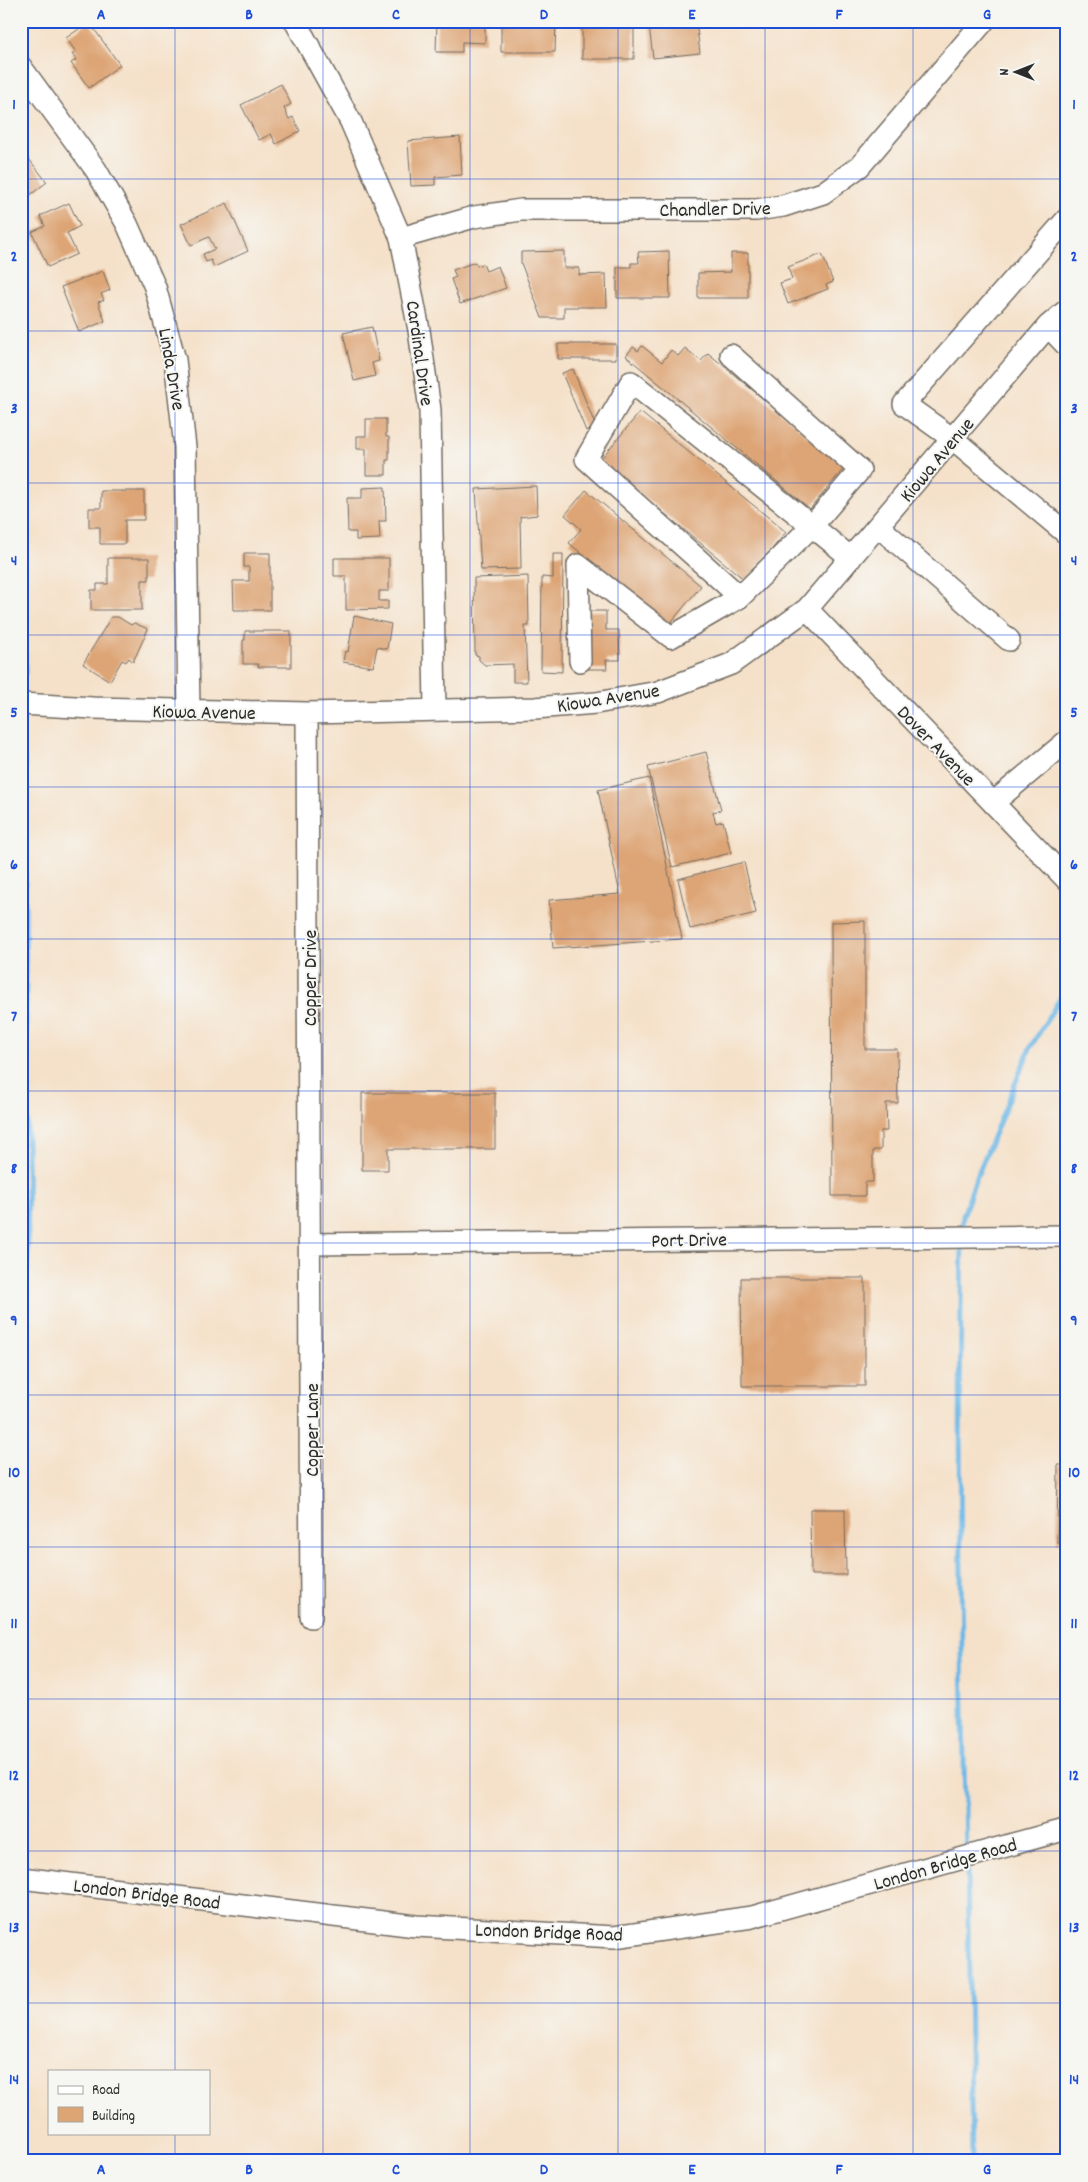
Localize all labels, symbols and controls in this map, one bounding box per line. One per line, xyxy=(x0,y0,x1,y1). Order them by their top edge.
text: A xyxy=(97,4,106,27)
text: B xyxy=(245,4,253,27)
text: C xyxy=(392,4,400,27)
text: D xyxy=(540,4,549,27)
text: E xyxy=(688,4,696,27)
text: F xyxy=(835,4,843,27)
text: G xyxy=(983,4,991,27)
north arrow xyxy=(990,48,1040,98)
text: N xyxy=(995,68,1015,75)
text: 1 xyxy=(12,94,16,117)
text: 1 xyxy=(1072,94,1076,117)
street label: Chandler Drive xyxy=(659,196,771,226)
text: 2 xyxy=(11,246,18,269)
text: 2 xyxy=(1071,246,1078,269)
street label: Cardinal Drive xyxy=(397,299,439,408)
street label: Linda Drive xyxy=(149,326,191,413)
text: 3 xyxy=(10,398,18,421)
text: 3 xyxy=(1070,398,1078,421)
street label: Kiowa Avenue xyxy=(894,412,982,510)
text: 4 xyxy=(11,550,17,573)
text: 4 xyxy=(1071,550,1077,573)
street label: Kiowa Avenue xyxy=(555,678,662,722)
street label: Kiowa Avenue xyxy=(152,699,256,729)
street label: Dover Avenue xyxy=(889,700,981,794)
text: 5 xyxy=(10,702,18,725)
text: 5 xyxy=(1070,702,1078,725)
text: 6 xyxy=(10,854,18,877)
text: 6 xyxy=(1070,854,1078,877)
street label: Copper Drive xyxy=(298,930,326,1026)
text: 7 xyxy=(11,1006,17,1029)
text: 7 xyxy=(1071,1006,1077,1029)
text: 8 xyxy=(11,1158,18,1181)
text: 8 xyxy=(1071,1158,1078,1181)
street label: Port Drive xyxy=(651,1227,727,1257)
text: 9 xyxy=(10,1310,18,1333)
text: 9 xyxy=(1070,1310,1078,1333)
street label: Copper Lane xyxy=(300,1383,328,1477)
text: 10 xyxy=(8,1462,20,1485)
text: 10 xyxy=(1068,1462,1080,1485)
text: 11 xyxy=(10,1613,18,1636)
text: 11 xyxy=(1070,1613,1078,1636)
text: 12 xyxy=(9,1765,19,1788)
text: 12 xyxy=(1069,1765,1079,1788)
street label: London Bridge Road xyxy=(871,1832,1021,1900)
street label: London Bridge Road xyxy=(72,1873,222,1919)
text: 13 xyxy=(9,1917,19,1940)
street label: London Bridge Road xyxy=(474,1917,623,1951)
text: 13 xyxy=(1069,1917,1079,1940)
text: 14 xyxy=(9,2069,19,2092)
text: 14 xyxy=(1069,2069,1079,2092)
legend xyxy=(48,2070,210,2134)
text: Road xyxy=(92,2080,120,2102)
text: Building xyxy=(92,2106,135,2128)
text: A xyxy=(97,2159,106,2182)
text: B xyxy=(245,2159,253,2182)
text: C xyxy=(392,2159,400,2182)
text: D xyxy=(540,2159,549,2182)
text: E xyxy=(688,2159,696,2182)
text: F xyxy=(835,2159,843,2182)
text: G xyxy=(983,2159,991,2182)

